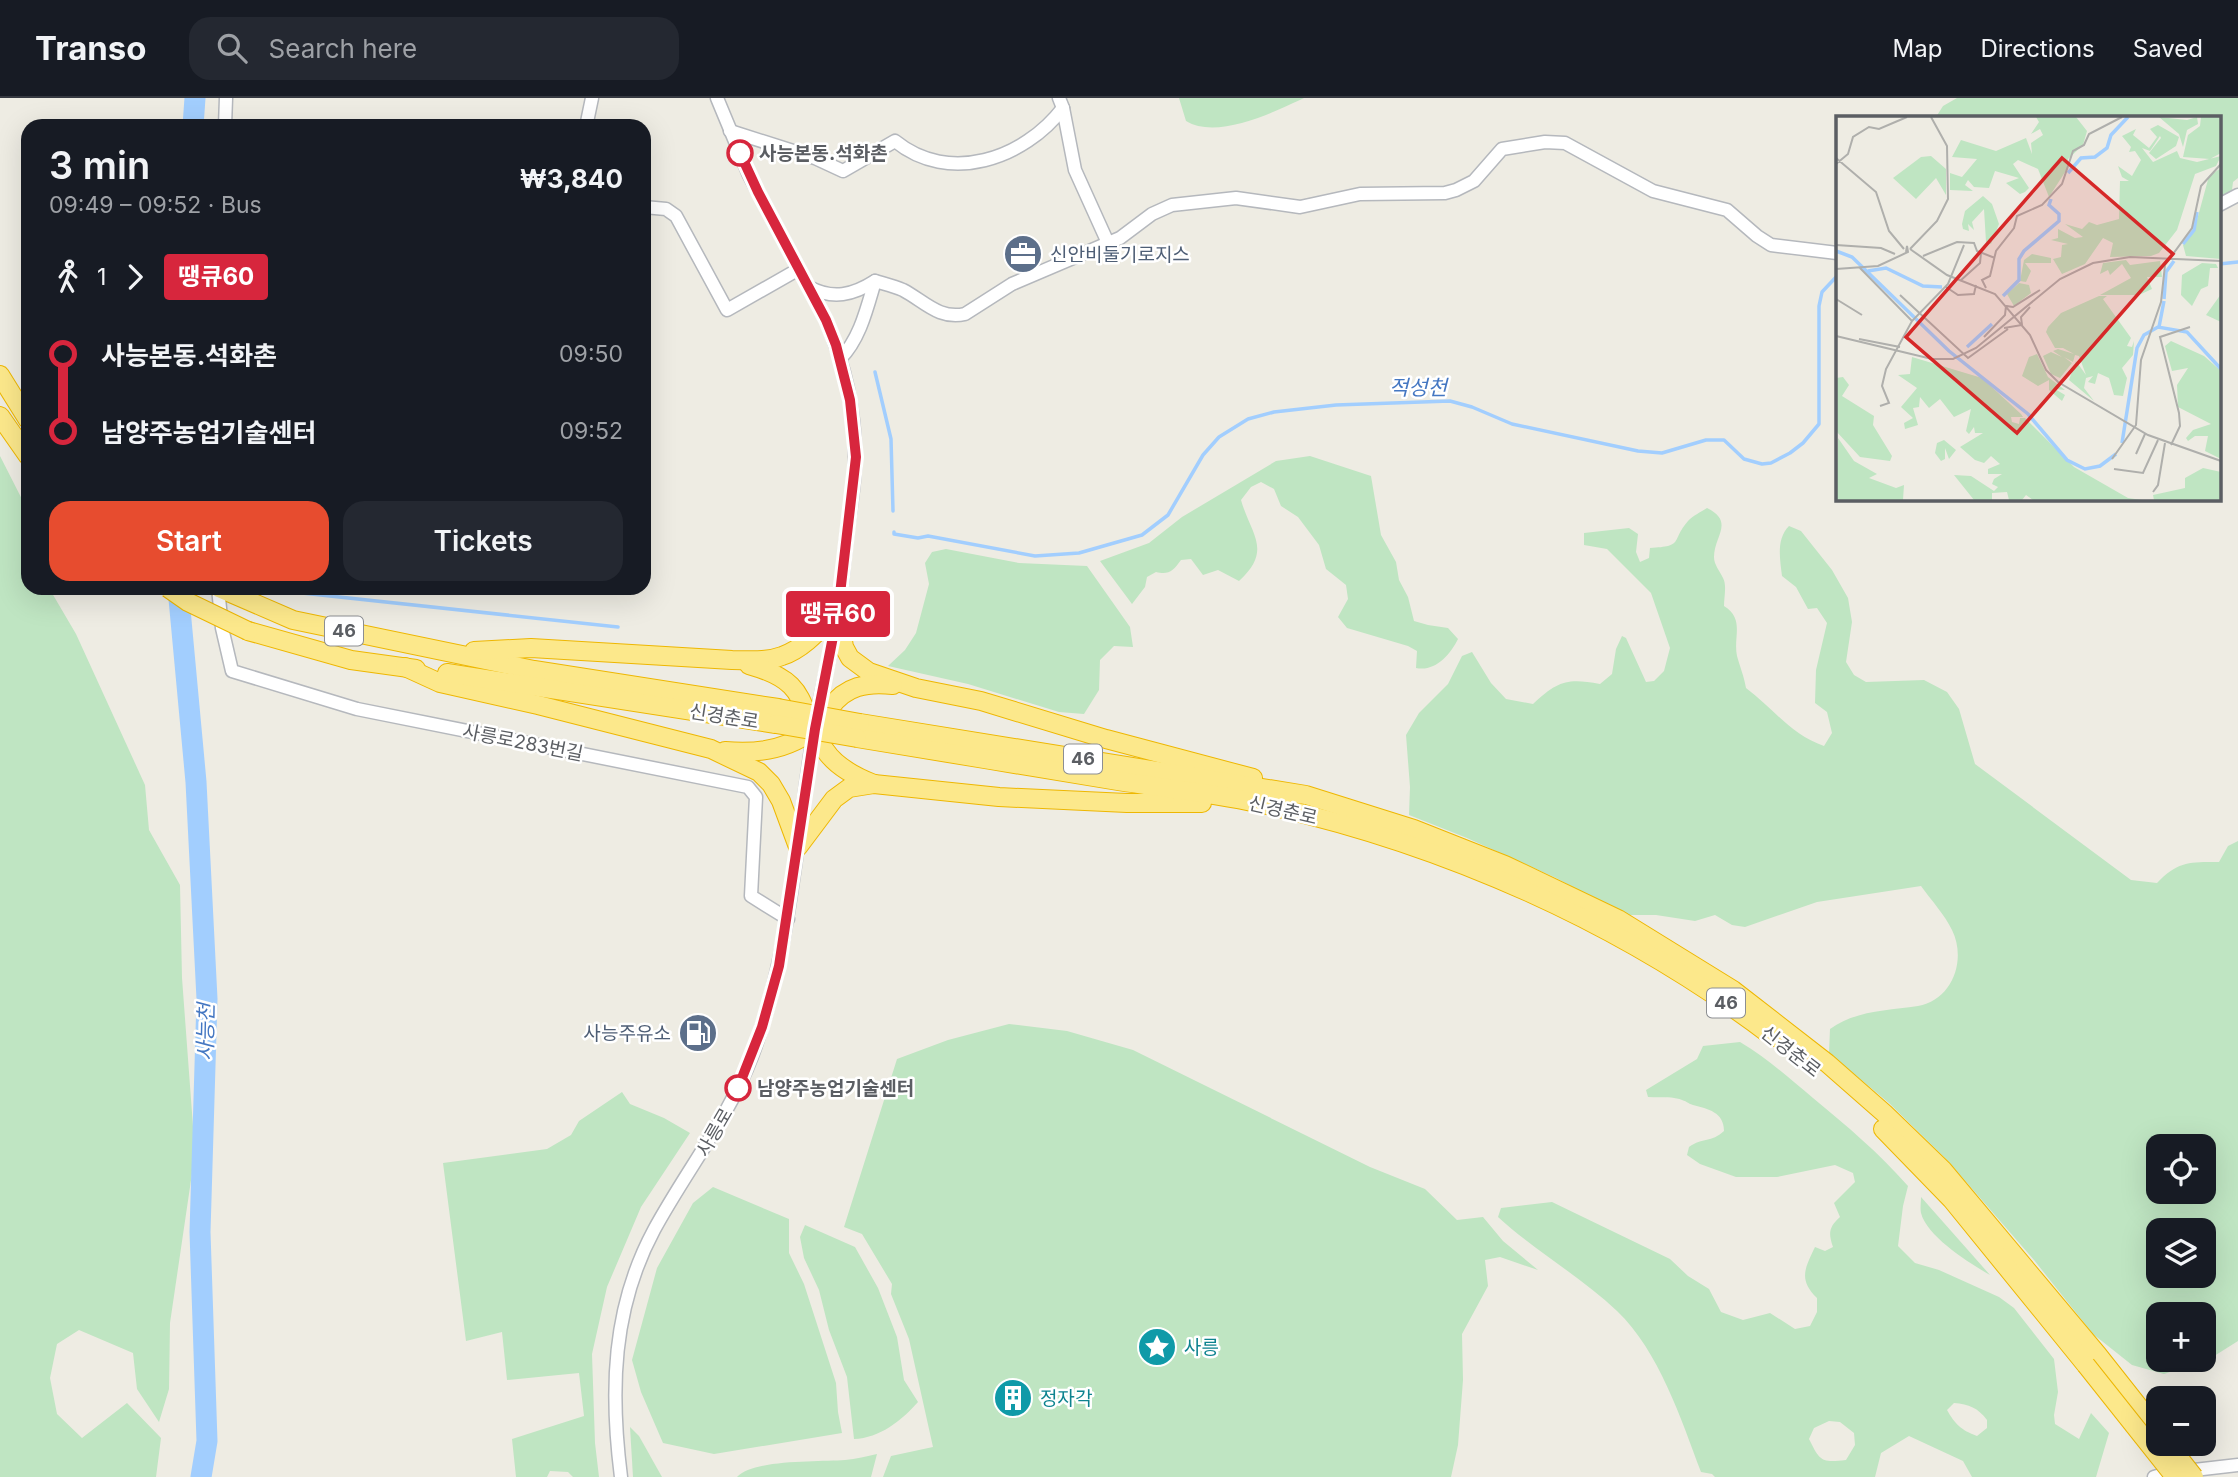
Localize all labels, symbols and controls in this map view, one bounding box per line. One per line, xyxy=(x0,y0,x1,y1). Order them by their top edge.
search box xyxy=(189,17,679,80)
text: Transo xyxy=(35,28,147,68)
icon: search xyxy=(213,29,251,67)
text: Search here xyxy=(269,33,417,64)
text: Map xyxy=(1893,34,1942,63)
text: Directions xyxy=(1980,34,2095,63)
text: Saved xyxy=(2133,34,2203,63)
inset map xyxy=(1836,116,2220,500)
marker: 사능본동.석화촌 xyxy=(727,140,753,166)
text: 3 min xyxy=(49,142,150,188)
place label: 사능본동.석화촌 xyxy=(759,142,888,165)
text: ₩3,840 xyxy=(520,163,623,194)
text: 09:49 – 09:52 · Bus xyxy=(49,191,262,219)
office icon: 신안비둘기로지스 xyxy=(1002,233,1044,275)
place label: 신안비둘기로지스 xyxy=(1050,243,1190,266)
icon: walk xyxy=(49,258,87,296)
icon: forward xyxy=(116,258,154,296)
text: 땡큐60 xyxy=(178,262,254,291)
text: 1 xyxy=(97,263,106,291)
text: 사능본동.석화촌 xyxy=(101,340,277,371)
text: 09:50 xyxy=(559,340,623,368)
water label: 적성천 xyxy=(1389,375,1450,400)
text: 남양주농업기술센터 xyxy=(101,417,316,448)
text: 09:52 xyxy=(560,417,623,445)
button: Start xyxy=(49,501,329,581)
button: Tickets xyxy=(343,501,623,581)
line badge: 땡큐60 xyxy=(789,591,887,637)
text: 땡큐60 xyxy=(800,599,876,628)
road number: 46 xyxy=(325,616,363,646)
street label: 신경춘로 xyxy=(688,700,760,733)
street label: 사릉로283번길 xyxy=(461,720,585,765)
road number: 46 xyxy=(1064,744,1102,774)
street label: 신경춘로 xyxy=(1246,791,1320,830)
road number: 46 xyxy=(1707,988,1745,1018)
water label: 사능천 xyxy=(192,1000,219,1061)
fuel station icon: 사능주유소 xyxy=(677,1012,719,1054)
street label: 신경춘로 xyxy=(1756,1021,1825,1082)
place label: 사능주유소 xyxy=(584,1022,671,1045)
marker: 남양주농업기술센터 xyxy=(725,1075,751,1101)
place label: 남양주농업기술센터 xyxy=(757,1077,914,1100)
street label: 사릉로 xyxy=(691,1104,738,1161)
map controls xyxy=(2146,1134,2216,1456)
button: locate xyxy=(2146,1134,2216,1204)
button: layers xyxy=(2146,1218,2216,1288)
button: + xyxy=(2146,1302,2216,1372)
place icon: 사릉 xyxy=(1136,1326,1178,1368)
place label: 사릉 xyxy=(1184,1336,1219,1359)
building icon: 정자각 xyxy=(992,1377,1034,1419)
button: − xyxy=(2146,1386,2216,1456)
place label: 정자각 xyxy=(1040,1387,1093,1410)

